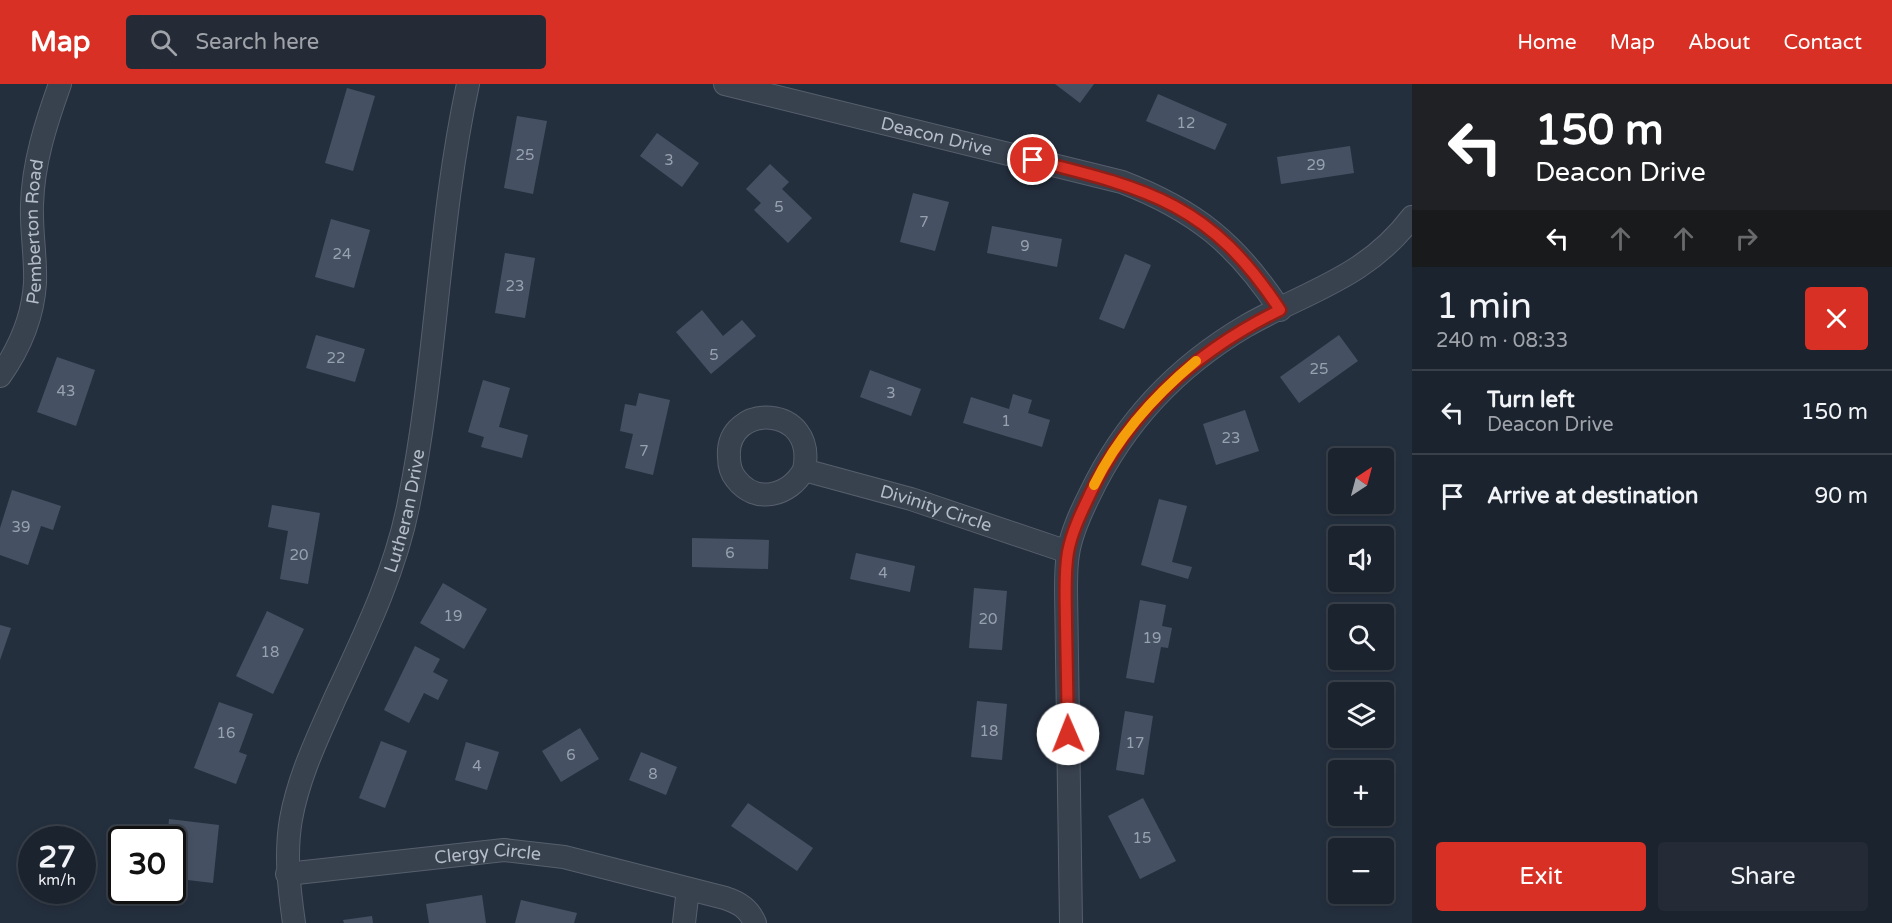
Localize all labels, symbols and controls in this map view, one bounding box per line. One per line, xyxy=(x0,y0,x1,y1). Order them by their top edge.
search box xyxy=(126,15,546,69)
text: Map xyxy=(30,25,90,59)
icon: search xyxy=(147,26,180,59)
text: Search here xyxy=(195,29,319,55)
text: Home xyxy=(1517,30,1577,55)
text: Map xyxy=(1610,30,1655,55)
text: About xyxy=(1688,30,1750,55)
text: Contact xyxy=(1783,30,1862,55)
text: 150 m xyxy=(1535,105,1664,156)
icon: left xyxy=(1436,108,1514,186)
street label: Deacon Drive xyxy=(879,112,995,161)
house number: 12 xyxy=(1177,114,1195,132)
pin xyxy=(1007,134,1058,185)
icon: arrive xyxy=(1016,143,1049,176)
house number: 25 xyxy=(516,146,534,164)
house number: 3 xyxy=(664,151,674,169)
house number: 29 xyxy=(1307,156,1325,174)
text: Deacon Drive xyxy=(1535,156,1706,189)
street label: Pemberton Road xyxy=(21,157,48,306)
house number: 5 xyxy=(774,198,784,216)
house number: 7 xyxy=(919,213,929,231)
icon: left xyxy=(1541,222,1574,255)
icon: ahead xyxy=(1604,222,1637,255)
icon: ahead xyxy=(1667,222,1700,255)
icon: right xyxy=(1730,222,1763,255)
house number: 9 xyxy=(1020,237,1030,255)
house number: 24 xyxy=(333,245,351,263)
house number: 23 xyxy=(506,277,524,295)
text: 1 min xyxy=(1436,285,1532,328)
button: close xyxy=(1805,287,1868,350)
text: 240 m · 08:33 xyxy=(1436,329,1568,353)
house number: 5 xyxy=(709,346,719,364)
house number: 22 xyxy=(327,349,345,367)
house number: 25 xyxy=(1310,360,1328,378)
house number: 43 xyxy=(57,382,75,400)
house number: 3 xyxy=(886,384,896,402)
text: Turn left xyxy=(1487,387,1575,413)
icon: left xyxy=(1436,396,1469,429)
text: 150 m xyxy=(1801,399,1868,425)
house number: 1 xyxy=(1001,412,1011,430)
text: Deacon Drive xyxy=(1487,413,1614,437)
house number: 23 xyxy=(1222,429,1240,447)
house number: 7 xyxy=(639,442,649,460)
street label: Lutheran Drive xyxy=(379,447,429,576)
north arrow xyxy=(1328,448,1394,514)
map controls xyxy=(1328,448,1394,904)
street label: Divinity Circle xyxy=(878,480,995,537)
icon: arrive xyxy=(1436,480,1469,513)
text: Arrive at destination xyxy=(1487,483,1698,509)
text: 90 m xyxy=(1814,483,1868,509)
house number: 39 xyxy=(12,518,30,536)
button: sound xyxy=(1328,526,1394,592)
house number: 6 xyxy=(725,544,735,562)
house number: 20 xyxy=(290,546,308,564)
house number: 4 xyxy=(878,564,888,582)
button: search xyxy=(1328,604,1394,670)
house number: 19 xyxy=(444,607,462,625)
house number: 20 xyxy=(979,610,997,628)
house number: 19 xyxy=(1143,629,1161,647)
house number: 18 xyxy=(261,643,279,661)
button: layers xyxy=(1328,682,1394,748)
position arrow xyxy=(1036,702,1100,766)
house number: 18 xyxy=(980,722,998,740)
house number: 16 xyxy=(217,724,235,742)
house number: 17 xyxy=(1126,734,1144,752)
house number: 6 xyxy=(566,746,576,764)
house number: 4 xyxy=(472,757,482,775)
button: + xyxy=(1328,760,1394,826)
house number: 8 xyxy=(648,765,658,783)
speed limit sign: 30 xyxy=(108,826,186,904)
house number: 15 xyxy=(1133,829,1151,847)
button: − xyxy=(1328,838,1394,904)
text: 27 xyxy=(38,839,76,876)
street label: Clergy Circle xyxy=(433,839,542,869)
button: Exit xyxy=(1436,842,1646,911)
button: Share xyxy=(1658,842,1868,911)
text: km/h xyxy=(38,871,76,889)

